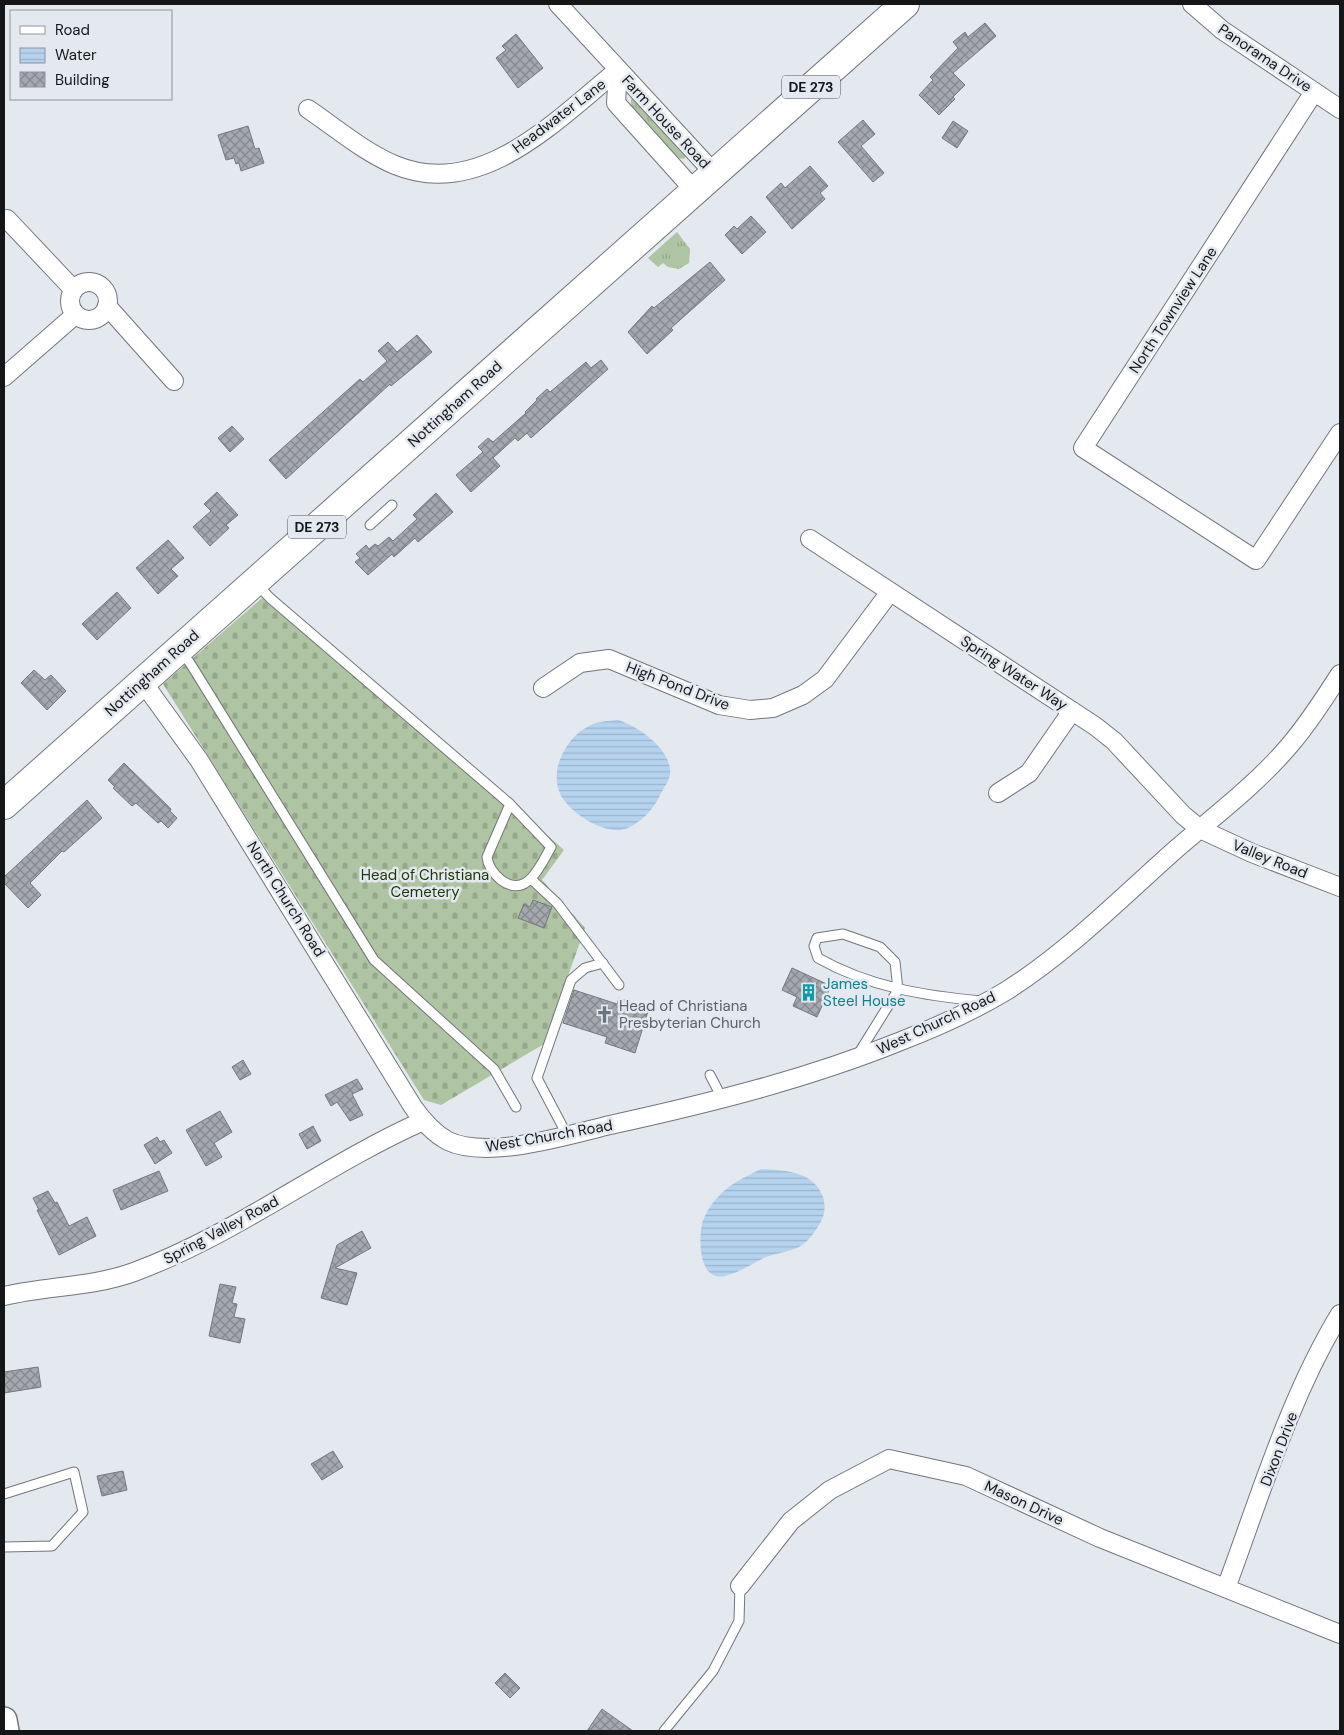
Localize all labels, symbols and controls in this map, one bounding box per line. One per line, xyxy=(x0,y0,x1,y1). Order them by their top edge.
legend xyxy=(10,10,172,100)
street label: Panorama Drive xyxy=(1214,19,1316,97)
text: Road xyxy=(55,20,90,40)
text: Water xyxy=(55,45,97,65)
text: Building xyxy=(55,70,110,90)
street label: Farm House Road xyxy=(617,71,715,173)
street label: Headwater Lane xyxy=(508,74,610,158)
road number: DE 273 xyxy=(782,75,840,98)
street label: North Townview Lane xyxy=(1125,243,1221,377)
street label: Nottingham Road xyxy=(404,356,506,452)
road number: DE 273 xyxy=(288,516,346,538)
street label: Nottingham Road xyxy=(101,625,203,721)
street label: Spring Water Way xyxy=(957,631,1072,715)
street label: High Pond Drive xyxy=(623,657,733,715)
street label: Valley Road xyxy=(1229,835,1311,883)
street label: North Church Road xyxy=(242,837,330,961)
park label: Head of Christiana Cemetery xyxy=(361,865,489,902)
place label: James Steel House xyxy=(823,974,906,1011)
building icon: James Steel House xyxy=(799,983,819,1003)
street label: West Church Road xyxy=(873,987,999,1059)
place label: Head of Christiana Presbyterian Church xyxy=(619,996,761,1033)
church icon: Head of Christiana Presbyterian Church xyxy=(595,1005,615,1025)
street label: West Church Road xyxy=(484,1115,614,1157)
street label: Spring Valley Road xyxy=(160,1191,282,1269)
street label: Dixon Drive xyxy=(1256,1409,1302,1489)
street label: Mason Drive xyxy=(981,1476,1067,1530)

